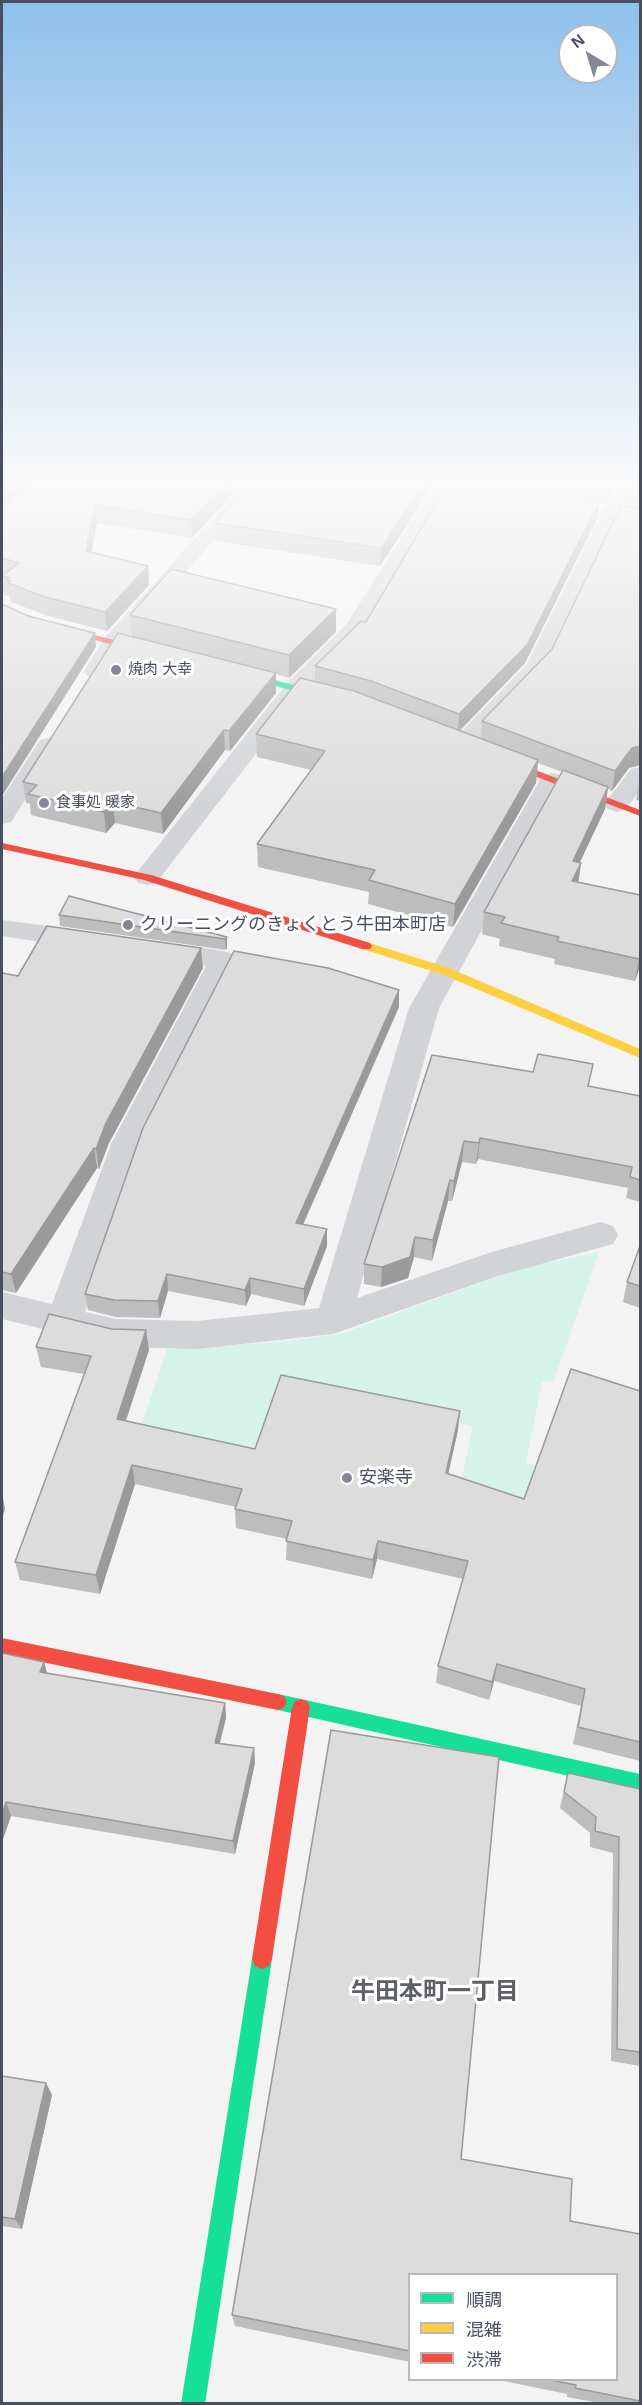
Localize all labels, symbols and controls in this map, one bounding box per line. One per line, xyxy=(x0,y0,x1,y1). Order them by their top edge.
north arrow xyxy=(558,24,618,84)
text: N xyxy=(568,31,588,51)
place label: 焼肉 大幸 xyxy=(128,661,192,679)
marker: 焼肉 大幸 xyxy=(109,663,123,677)
place label: 食事処 暖家 xyxy=(56,794,135,812)
marker: 食事処 暖家 xyxy=(37,796,51,810)
place label: クリーニングのきょくとう牛田本町店 xyxy=(140,914,446,936)
marker: クリーニングのきょくとう牛田本町店 xyxy=(121,918,135,932)
place label: 安楽寺 xyxy=(359,1467,413,1489)
marker: 安楽寺 xyxy=(340,1471,354,1485)
district label: 牛田本町一丁目 xyxy=(351,1978,519,2006)
legend xyxy=(408,2273,618,2381)
text: 順調 xyxy=(466,2290,502,2310)
text: 混雑 xyxy=(466,2320,502,2340)
text: 渋滞 xyxy=(466,2350,502,2370)

